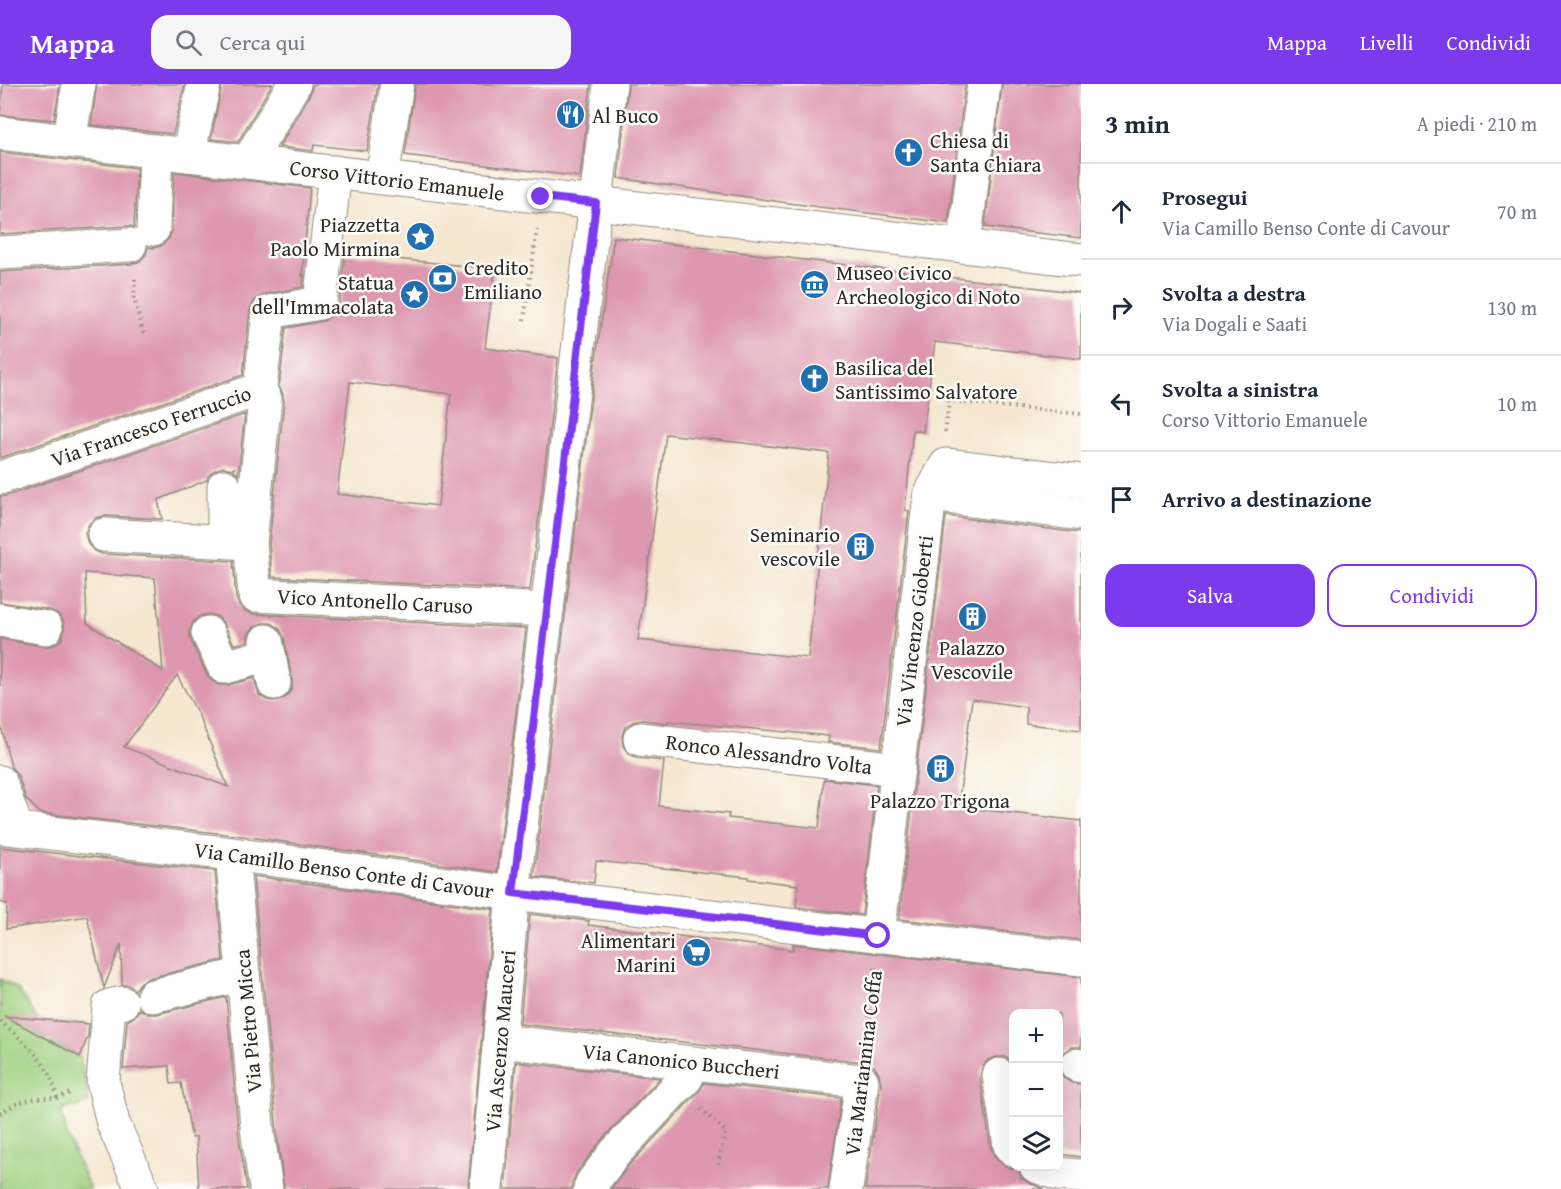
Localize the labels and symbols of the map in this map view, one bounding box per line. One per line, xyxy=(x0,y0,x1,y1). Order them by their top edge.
restaurant icon: Al Buco xyxy=(555,99,587,131)
place label: Al Buco xyxy=(592,100,659,131)
place label: Chiesa di Santa Chiara xyxy=(930,125,1041,180)
church icon: Chiesa di Santa Chiara xyxy=(893,136,925,168)
street label: Corso Vittorio Emanuele xyxy=(288,151,506,209)
route end xyxy=(527,183,553,209)
place label: Piazzetta Paolo Mirmina xyxy=(270,209,400,264)
place icon: Piazzetta Paolo Mirmina xyxy=(405,220,437,252)
place label: Credito Emiliano xyxy=(464,252,542,307)
place label: Museo Civico Archeologico di Noto xyxy=(836,257,1020,312)
bank icon: Credito Emiliano xyxy=(427,263,459,295)
place label: Statua dell'Immacolata xyxy=(252,267,394,322)
museum icon: Museo Civico Archeologico di Noto xyxy=(799,268,831,300)
place icon: Statua dell'Immacolata xyxy=(399,278,431,310)
place label: Basilica del Santissimo Salvatore xyxy=(835,352,1018,407)
church icon: Basilica del Santissimo Salvatore xyxy=(798,363,830,395)
street label: Via Francesco Ferruccio xyxy=(47,377,255,475)
place label: Seminario vescovile xyxy=(750,519,840,574)
building icon: Seminario vescovile xyxy=(845,530,877,562)
street label: Via Vincenzo Gioberti xyxy=(887,533,941,729)
street label: Vico Antonello Caruso xyxy=(276,580,474,622)
building icon: Palazzo Vescovile xyxy=(956,600,988,632)
place label: Palazzo Vescovile xyxy=(931,632,1013,687)
street label: Ronco Alessandro Volta xyxy=(664,726,874,782)
building icon: Palazzo Trigona xyxy=(924,753,956,785)
place label: Palazzo Trigona xyxy=(870,785,1010,816)
street label: Via Camillo Benso Conte di Cavour xyxy=(192,834,496,906)
route start xyxy=(864,922,890,948)
place label: Alimentari Marini xyxy=(581,925,676,980)
supermarket icon: Alimentari Marini xyxy=(681,936,713,968)
street label: Via Pietro Micca xyxy=(226,948,270,1094)
street label: Via Ascenzo Mauceri xyxy=(477,948,523,1133)
street label: Via Mariannina Coffa xyxy=(836,968,890,1158)
street label: Via Canonico Buccheri xyxy=(581,1035,781,1087)

